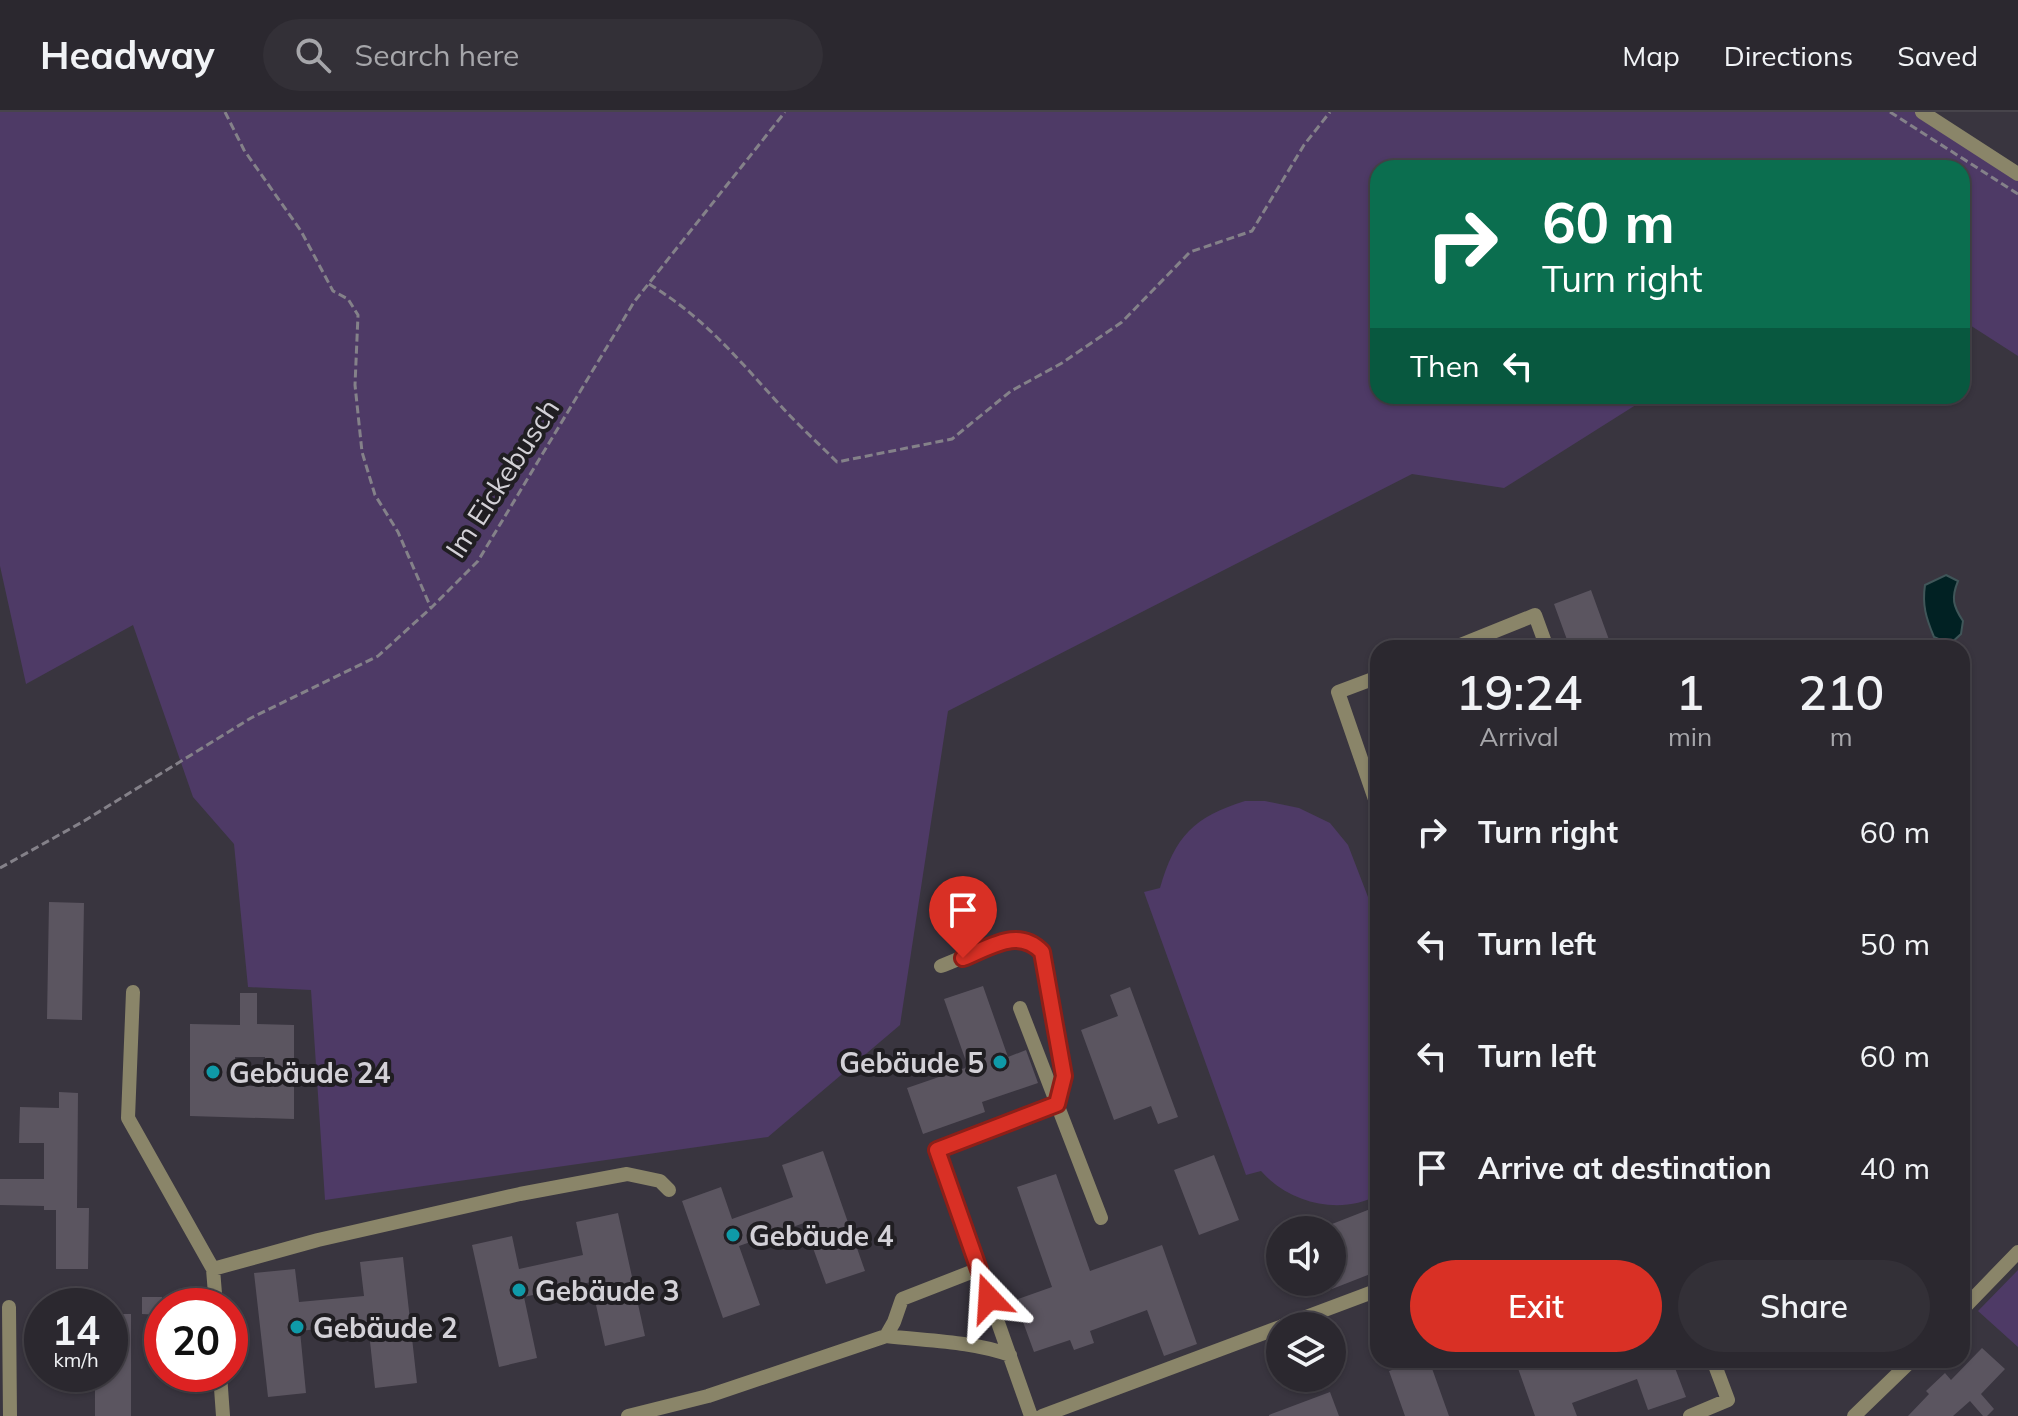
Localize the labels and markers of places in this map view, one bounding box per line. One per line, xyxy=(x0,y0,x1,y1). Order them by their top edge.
pin xyxy=(929,876,997,958)
place label: Gebäude 5 xyxy=(839,1045,984,1080)
marker: Gebäude 5 xyxy=(991,1053,1009,1071)
place label: Gebäude 24 xyxy=(229,1055,391,1090)
marker: Gebäude 24 xyxy=(204,1063,222,1081)
place label: Gebäude 4 xyxy=(749,1218,894,1253)
marker: Gebäude 4 xyxy=(724,1226,742,1244)
place label: Gebäude 3 xyxy=(535,1273,680,1308)
marker: Gebäude 3 xyxy=(510,1281,528,1299)
place label: Gebäude 2 xyxy=(313,1310,458,1345)
marker: Gebäude 2 xyxy=(288,1318,306,1336)

